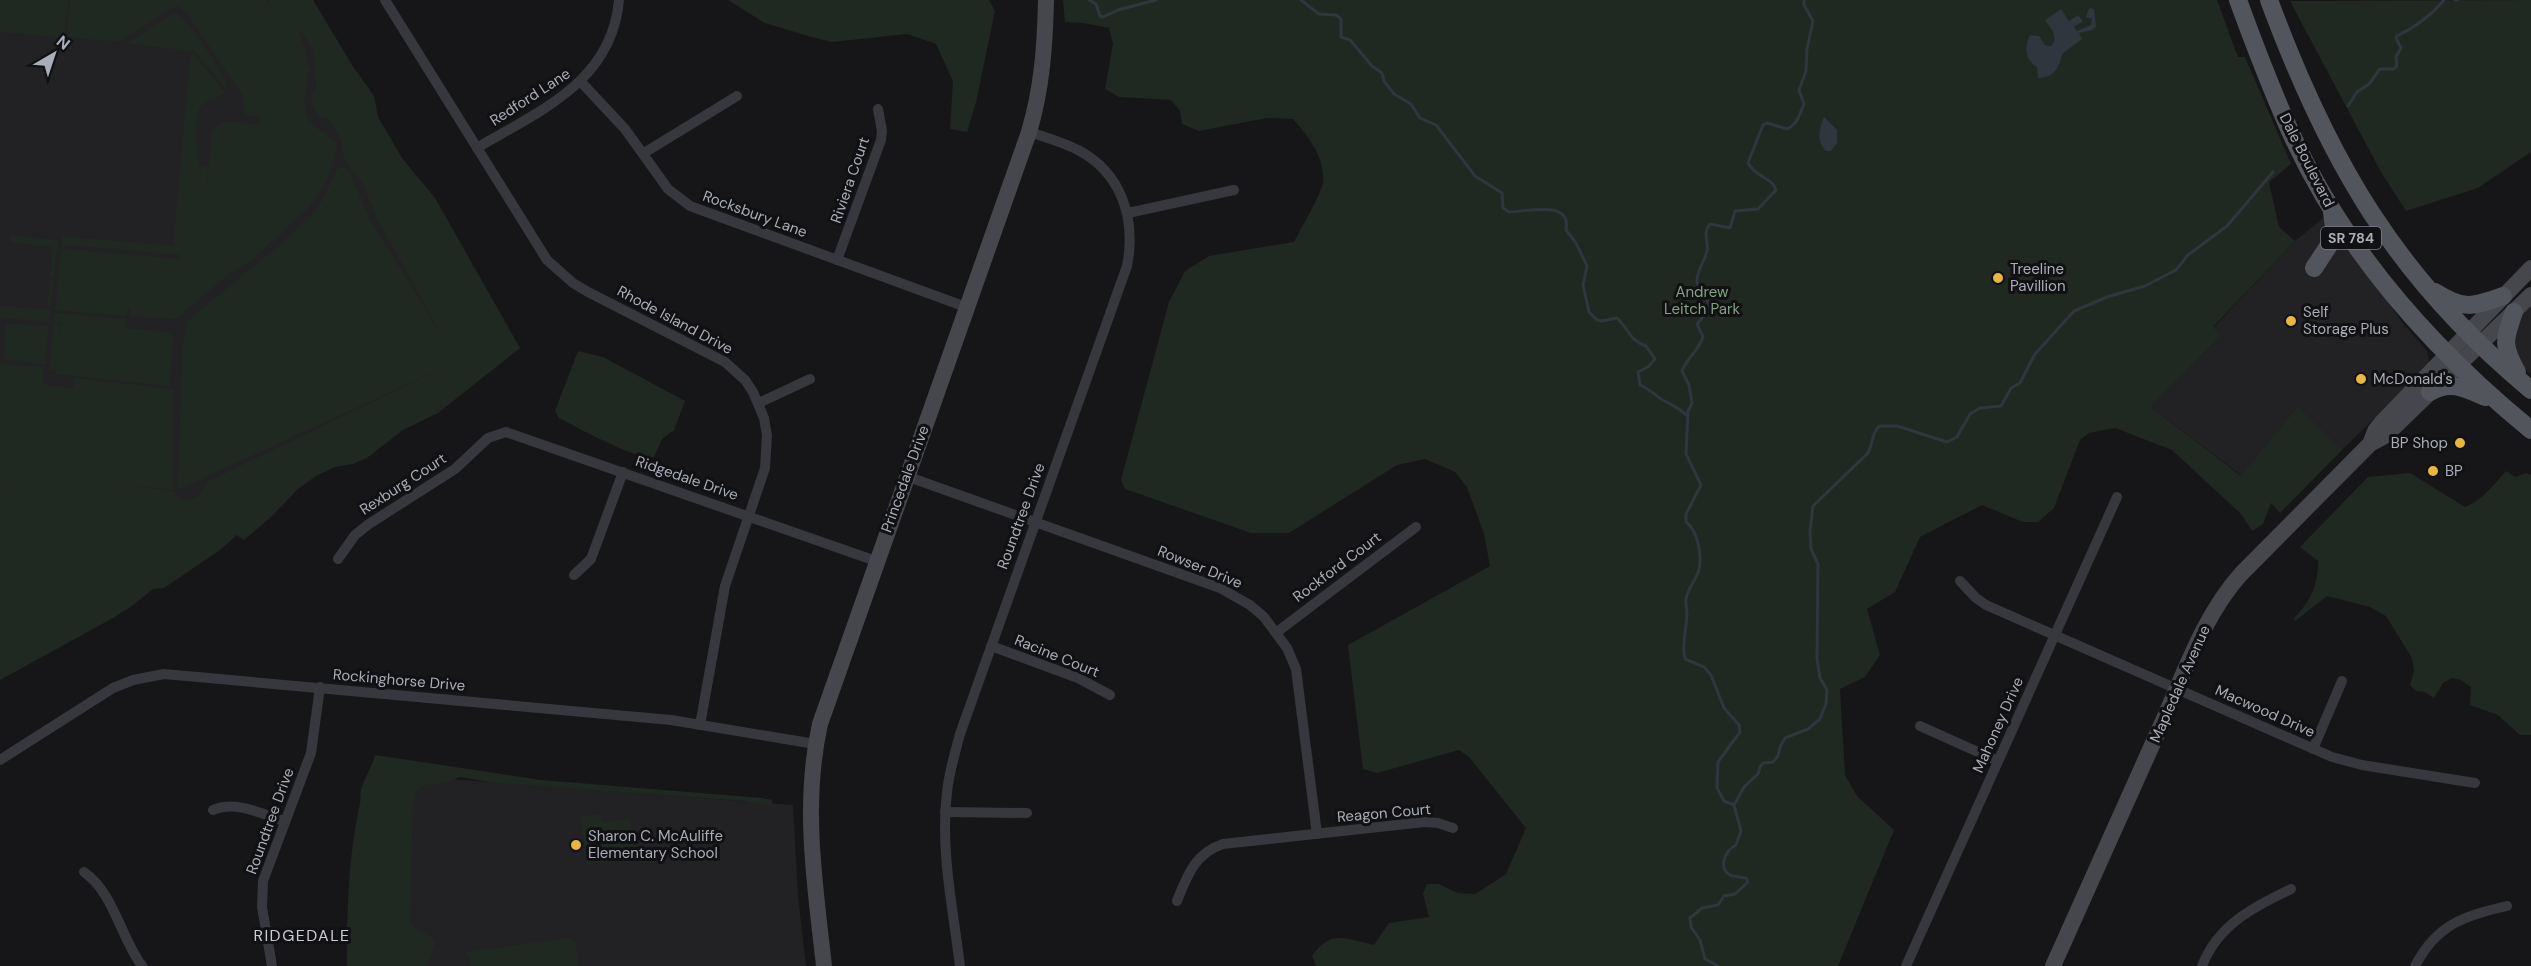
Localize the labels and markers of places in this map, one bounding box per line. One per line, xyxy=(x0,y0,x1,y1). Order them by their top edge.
place label: Treeline Pavillion xyxy=(2010,259,2066,296)
marker: Treeline Pavillion xyxy=(1991,271,2005,285)
place label: Self Storage Plus xyxy=(2303,302,2389,339)
marker: Self Storage Plus xyxy=(2284,314,2298,328)
place label: McDonald's xyxy=(2373,369,2453,389)
marker: McDonald's xyxy=(2354,372,2368,386)
place label: BP Shop xyxy=(2391,433,2448,453)
marker: BP Shop xyxy=(2453,436,2467,450)
place label: BP xyxy=(2445,461,2463,481)
marker: BP xyxy=(2426,464,2440,478)
place label: Sharon C. McAuliffe Elementary School xyxy=(588,826,723,863)
marker: Sharon C. McAuliffe Elementary School xyxy=(569,838,583,852)

